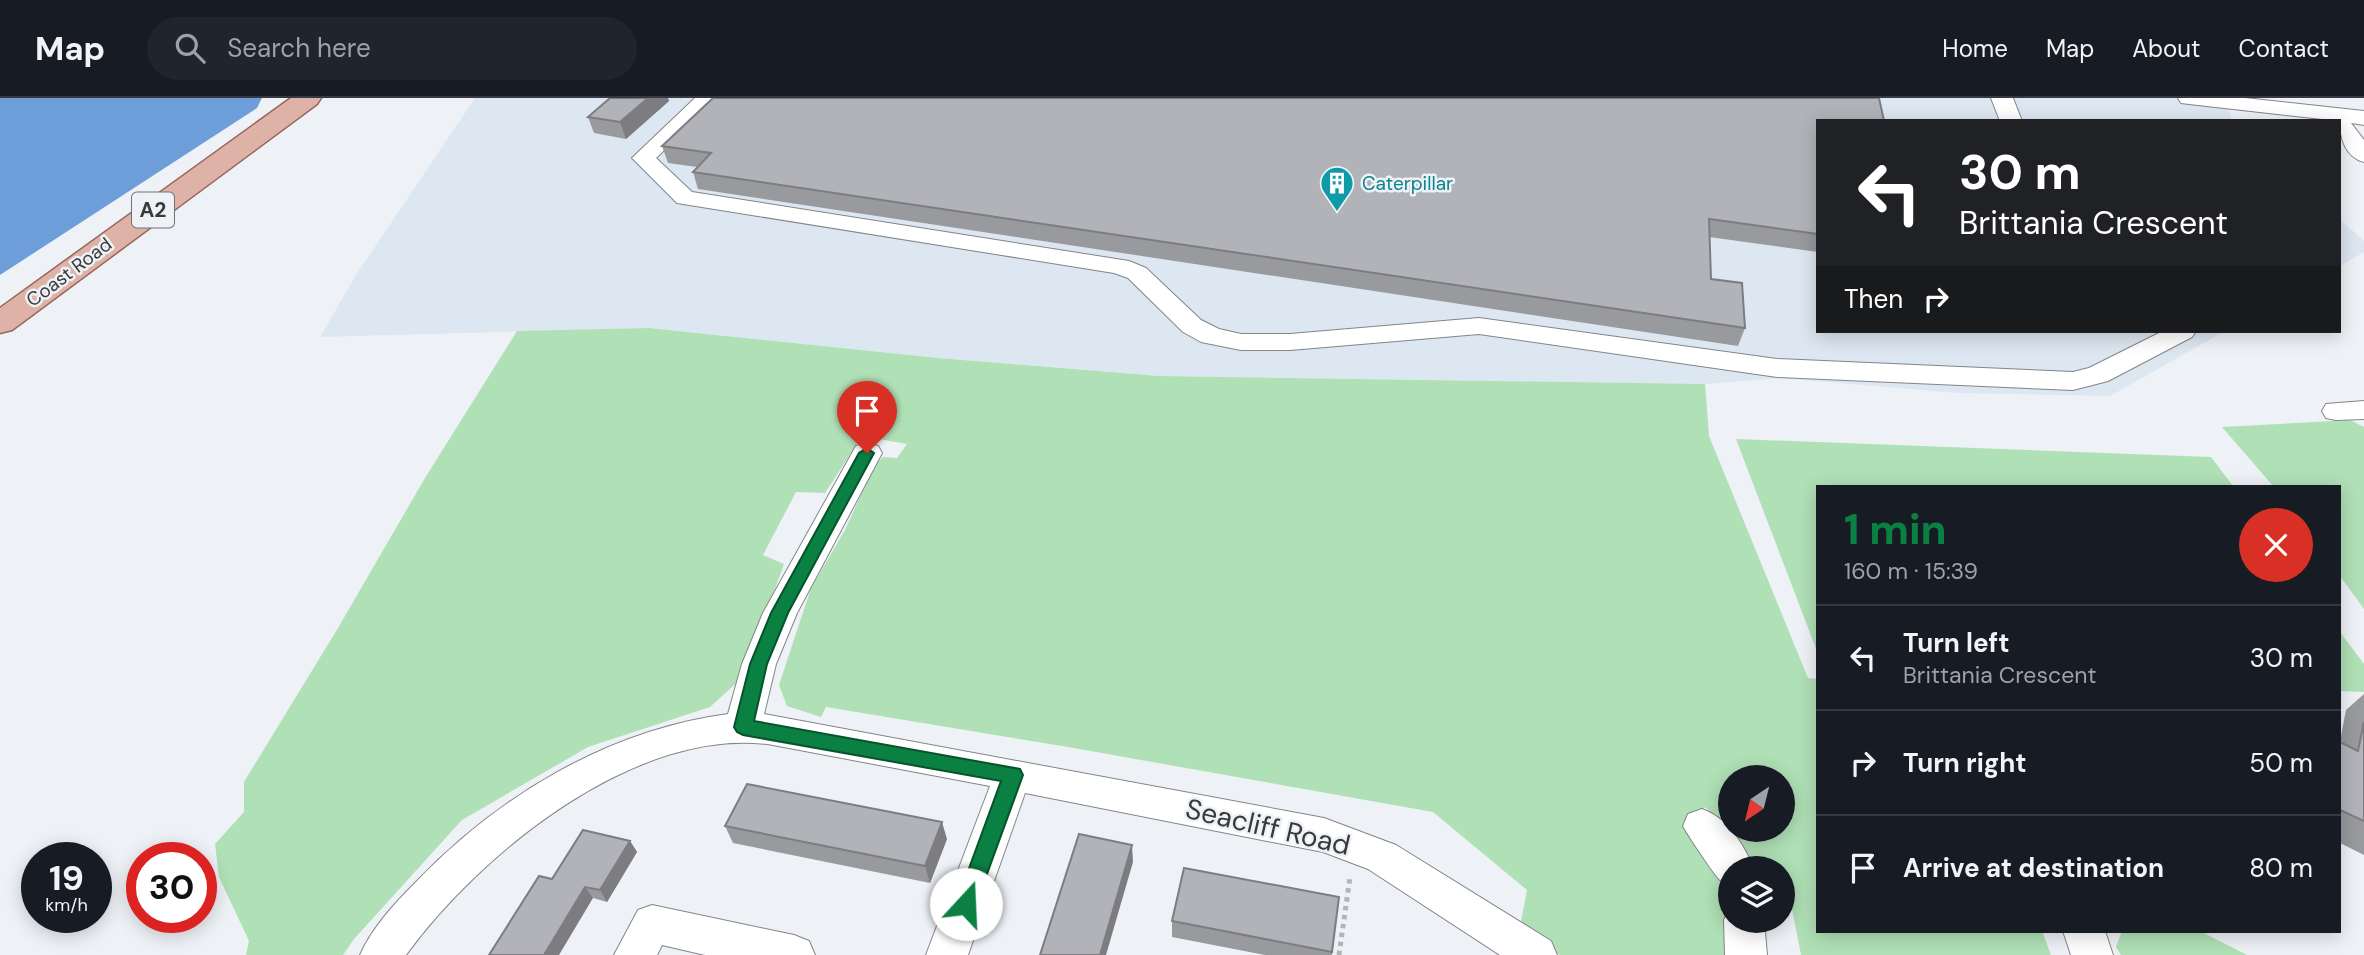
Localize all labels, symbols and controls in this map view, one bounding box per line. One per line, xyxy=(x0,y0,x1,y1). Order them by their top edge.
search box xyxy=(147,17,637,80)
text: Map xyxy=(35,27,105,70)
icon: search xyxy=(171,29,209,67)
text: Search here xyxy=(227,31,371,65)
text: Home xyxy=(1942,33,2008,64)
text: Map xyxy=(2046,33,2094,64)
text: About xyxy=(2132,33,2201,64)
text: Contact xyxy=(2239,33,2329,64)
text: 30 m xyxy=(1959,140,2081,204)
icon: left xyxy=(1844,147,1935,238)
building icon: Caterpillar xyxy=(1318,164,1356,213)
place label: Caterpillar xyxy=(1362,171,1453,196)
road number: A2 xyxy=(132,192,174,228)
text: Brittania Crescent xyxy=(1959,202,2228,244)
street label: Coast Road xyxy=(21,232,117,312)
icon: right xyxy=(1917,280,1955,318)
text: Then xyxy=(1844,282,1903,316)
pin xyxy=(837,381,897,453)
icon: arrive xyxy=(848,392,886,430)
text: 1 min xyxy=(1844,502,1947,557)
button: close xyxy=(2239,508,2313,582)
text: 160 m · 15:39 xyxy=(1844,556,1978,586)
text: Turn left xyxy=(1903,626,2010,660)
icon: left xyxy=(1844,639,1882,677)
text: 30 m xyxy=(2250,641,2313,675)
text: Brittania Crescent xyxy=(1903,660,2096,690)
icon: right xyxy=(1844,744,1882,782)
text: Turn right xyxy=(1903,746,2027,780)
text: 50 m xyxy=(2249,746,2313,780)
north arrow xyxy=(1718,765,1796,842)
map controls xyxy=(1718,765,1795,933)
street label: Seacliff Road xyxy=(1182,790,1354,864)
speed limit sign: 30 xyxy=(126,842,217,933)
icon: arrive xyxy=(1844,849,1882,887)
text: Arrive at destination xyxy=(1903,851,2164,885)
text: 80 m xyxy=(2249,851,2313,885)
text: 19 xyxy=(49,855,84,901)
button: layers xyxy=(1718,856,1795,933)
position arrow xyxy=(929,867,1003,941)
text: km/h xyxy=(45,893,88,917)

